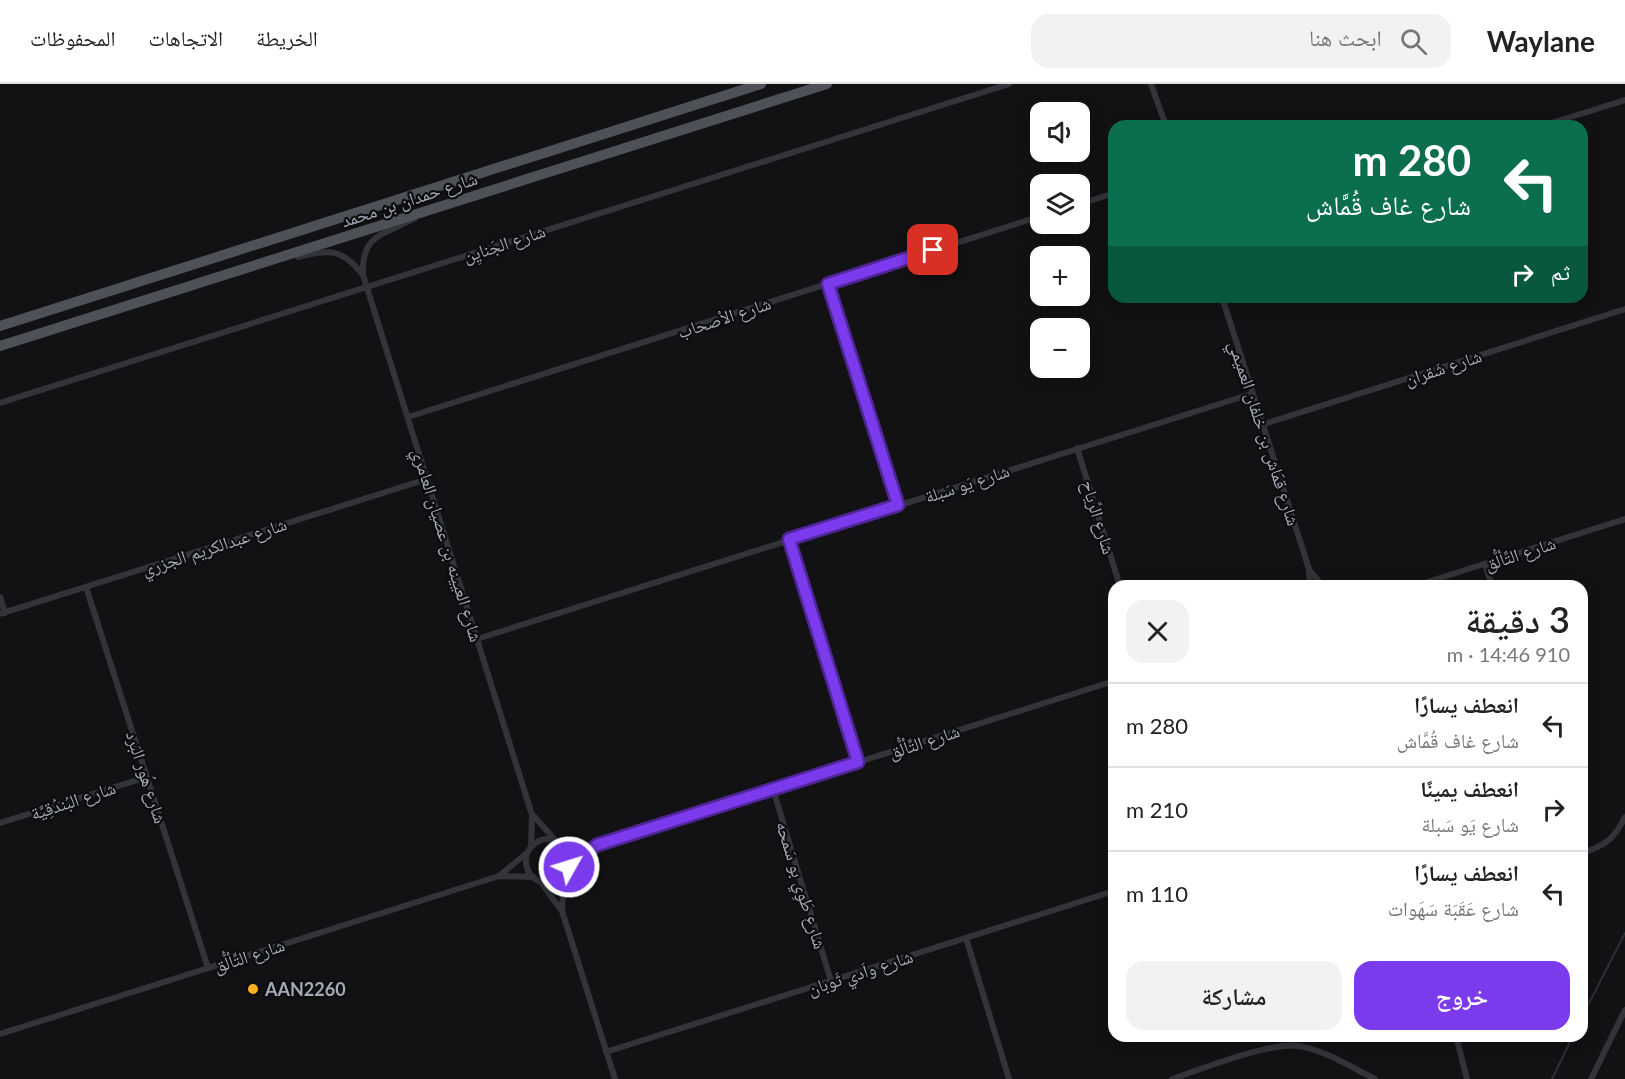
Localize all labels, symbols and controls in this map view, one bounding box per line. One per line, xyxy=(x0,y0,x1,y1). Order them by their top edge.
search box xyxy=(1031,14,1451,68)
text: ابحث هنا xyxy=(1309,24,1382,51)
text: Waylane xyxy=(1487,24,1595,58)
text: المحفوظات xyxy=(30,25,115,50)
text: الاتجاهات xyxy=(148,25,223,50)
text: الخريطة xyxy=(256,25,318,50)
icon: search xyxy=(1397,25,1430,58)
map controls xyxy=(1030,102,1090,378)
button: sound xyxy=(1030,102,1090,162)
text: 280 m xyxy=(1353,135,1471,185)
icon: left xyxy=(1492,144,1570,222)
street label: شارع حمدان بن محمد xyxy=(338,167,480,232)
button: layers xyxy=(1030,174,1090,234)
text: شارع غاف قُمَّاش xyxy=(1306,188,1471,221)
street label: شارع الجَنايِن xyxy=(460,219,549,269)
pin xyxy=(907,224,958,275)
icon: arrive xyxy=(916,233,949,266)
button: + xyxy=(1030,246,1090,306)
icon: right xyxy=(1506,258,1539,291)
text: ثم xyxy=(1551,258,1570,285)
street label: شارع الأصحاب xyxy=(674,292,774,343)
button: − xyxy=(1030,318,1090,378)
street label: شارع قمّاش بن خلفان العميمي xyxy=(1220,338,1305,530)
street label: شارع شَقران xyxy=(1402,344,1485,391)
street label: شارع العيينه بن عصيان العامري xyxy=(404,445,488,646)
street label: شارع يَو سَبلة xyxy=(922,459,1012,508)
street label: شارع الرِّياح xyxy=(1075,477,1121,557)
street label: شارع عبدالكريم الجزري xyxy=(139,512,291,584)
street label: شارع التَّألُّق xyxy=(1481,530,1559,576)
text: 3 دقيقة xyxy=(1465,597,1570,641)
button: close xyxy=(1126,600,1189,663)
text: 910 m · 14:46 xyxy=(1447,642,1570,666)
text: انعطف يسارًا xyxy=(1414,691,1519,718)
icon: left xyxy=(1537,709,1570,742)
text: 280 m xyxy=(1126,712,1188,739)
street label: شارع التَّألُّق xyxy=(885,718,963,764)
street label: شارع هُور البَرد xyxy=(121,728,172,826)
text: شارع غاف قُمَّاش xyxy=(1397,728,1519,752)
text: انعطف يمينًا xyxy=(1420,775,1519,802)
street label: شارع البُندُقِيَّة xyxy=(28,776,119,825)
icon: right xyxy=(1537,793,1570,826)
text: 210 m xyxy=(1126,796,1188,823)
text: شارع يَو سَبلة xyxy=(1422,812,1519,836)
street label: شارع طَوِي بو سَمحه xyxy=(768,819,832,953)
position arrow xyxy=(537,835,601,899)
text: انعطف يسارًا xyxy=(1414,859,1519,886)
icon: left xyxy=(1537,877,1570,910)
text: 110 m xyxy=(1126,880,1188,907)
text: شارع عَقَبَة سَهَوات xyxy=(1388,896,1519,920)
street label: شارع التَّألُّق xyxy=(210,932,288,978)
street label: شارع واَدي ثَوبان xyxy=(805,945,917,1004)
button: مشاركة xyxy=(1126,961,1342,1030)
button: خروج xyxy=(1354,961,1570,1030)
place label: AAN2260 xyxy=(264,978,346,1000)
marker: AAN2260 xyxy=(246,982,260,996)

